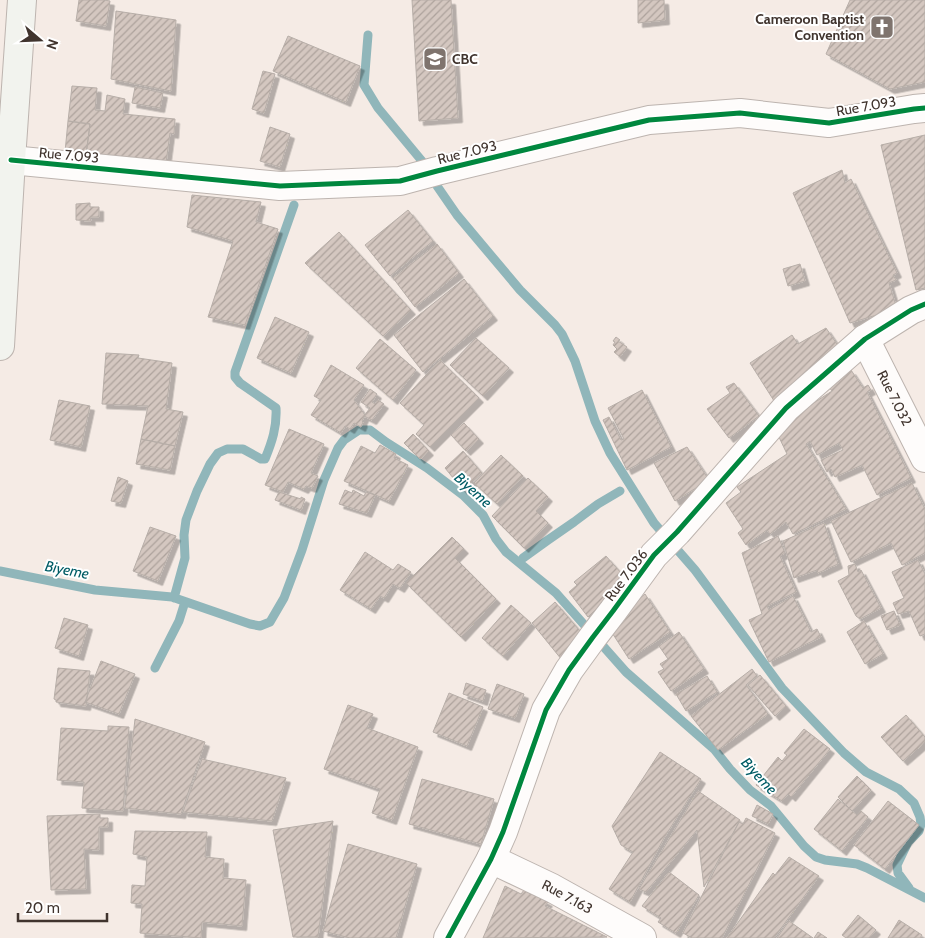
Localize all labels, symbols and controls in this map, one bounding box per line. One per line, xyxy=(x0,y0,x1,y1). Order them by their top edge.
place label: Cameroon Baptist Convention xyxy=(755,10,864,44)
church icon: Cameroon Baptist Convention xyxy=(869,14,895,40)
north arrow xyxy=(15,15,65,65)
text: N xyxy=(42,37,62,52)
school or university icon: CBC xyxy=(422,46,448,72)
place label: CBC xyxy=(452,50,478,68)
street label: Rue 7.093 xyxy=(835,92,897,120)
street label: Rue 7.093 xyxy=(436,136,498,168)
street label: Rue 7.093 xyxy=(38,143,100,167)
street label: Rue 7.032 xyxy=(873,367,916,429)
water label: Biyeme xyxy=(451,469,496,512)
street label: Rue 7.036 xyxy=(601,545,651,605)
water label: Biyeme xyxy=(44,557,91,583)
water label: Biyeme xyxy=(737,754,781,798)
street label: Rue 7.163 xyxy=(539,875,596,918)
scale bar xyxy=(18,890,106,922)
text: 20 m xyxy=(25,899,60,917)

